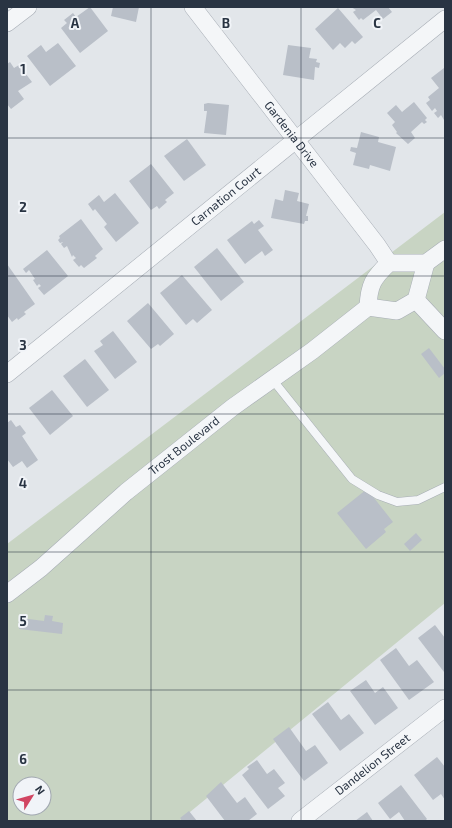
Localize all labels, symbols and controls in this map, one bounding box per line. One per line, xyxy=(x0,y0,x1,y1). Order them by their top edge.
text: A xyxy=(71,15,80,31)
text: B xyxy=(222,15,230,31)
text: C xyxy=(373,15,381,31)
text: 1 xyxy=(20,61,26,77)
street label: Gardenia Drive xyxy=(262,98,322,170)
street label: Carnation Court xyxy=(188,163,264,228)
text: 2 xyxy=(19,199,27,215)
text: 3 xyxy=(19,337,27,353)
street label: Trost Boulevard xyxy=(145,413,222,477)
text: 4 xyxy=(19,475,27,491)
text: 5 xyxy=(19,613,27,629)
street label: Dandelion Street xyxy=(332,730,413,797)
text: 6 xyxy=(19,751,27,767)
north arrow xyxy=(12,776,52,816)
text: N xyxy=(33,783,48,797)

